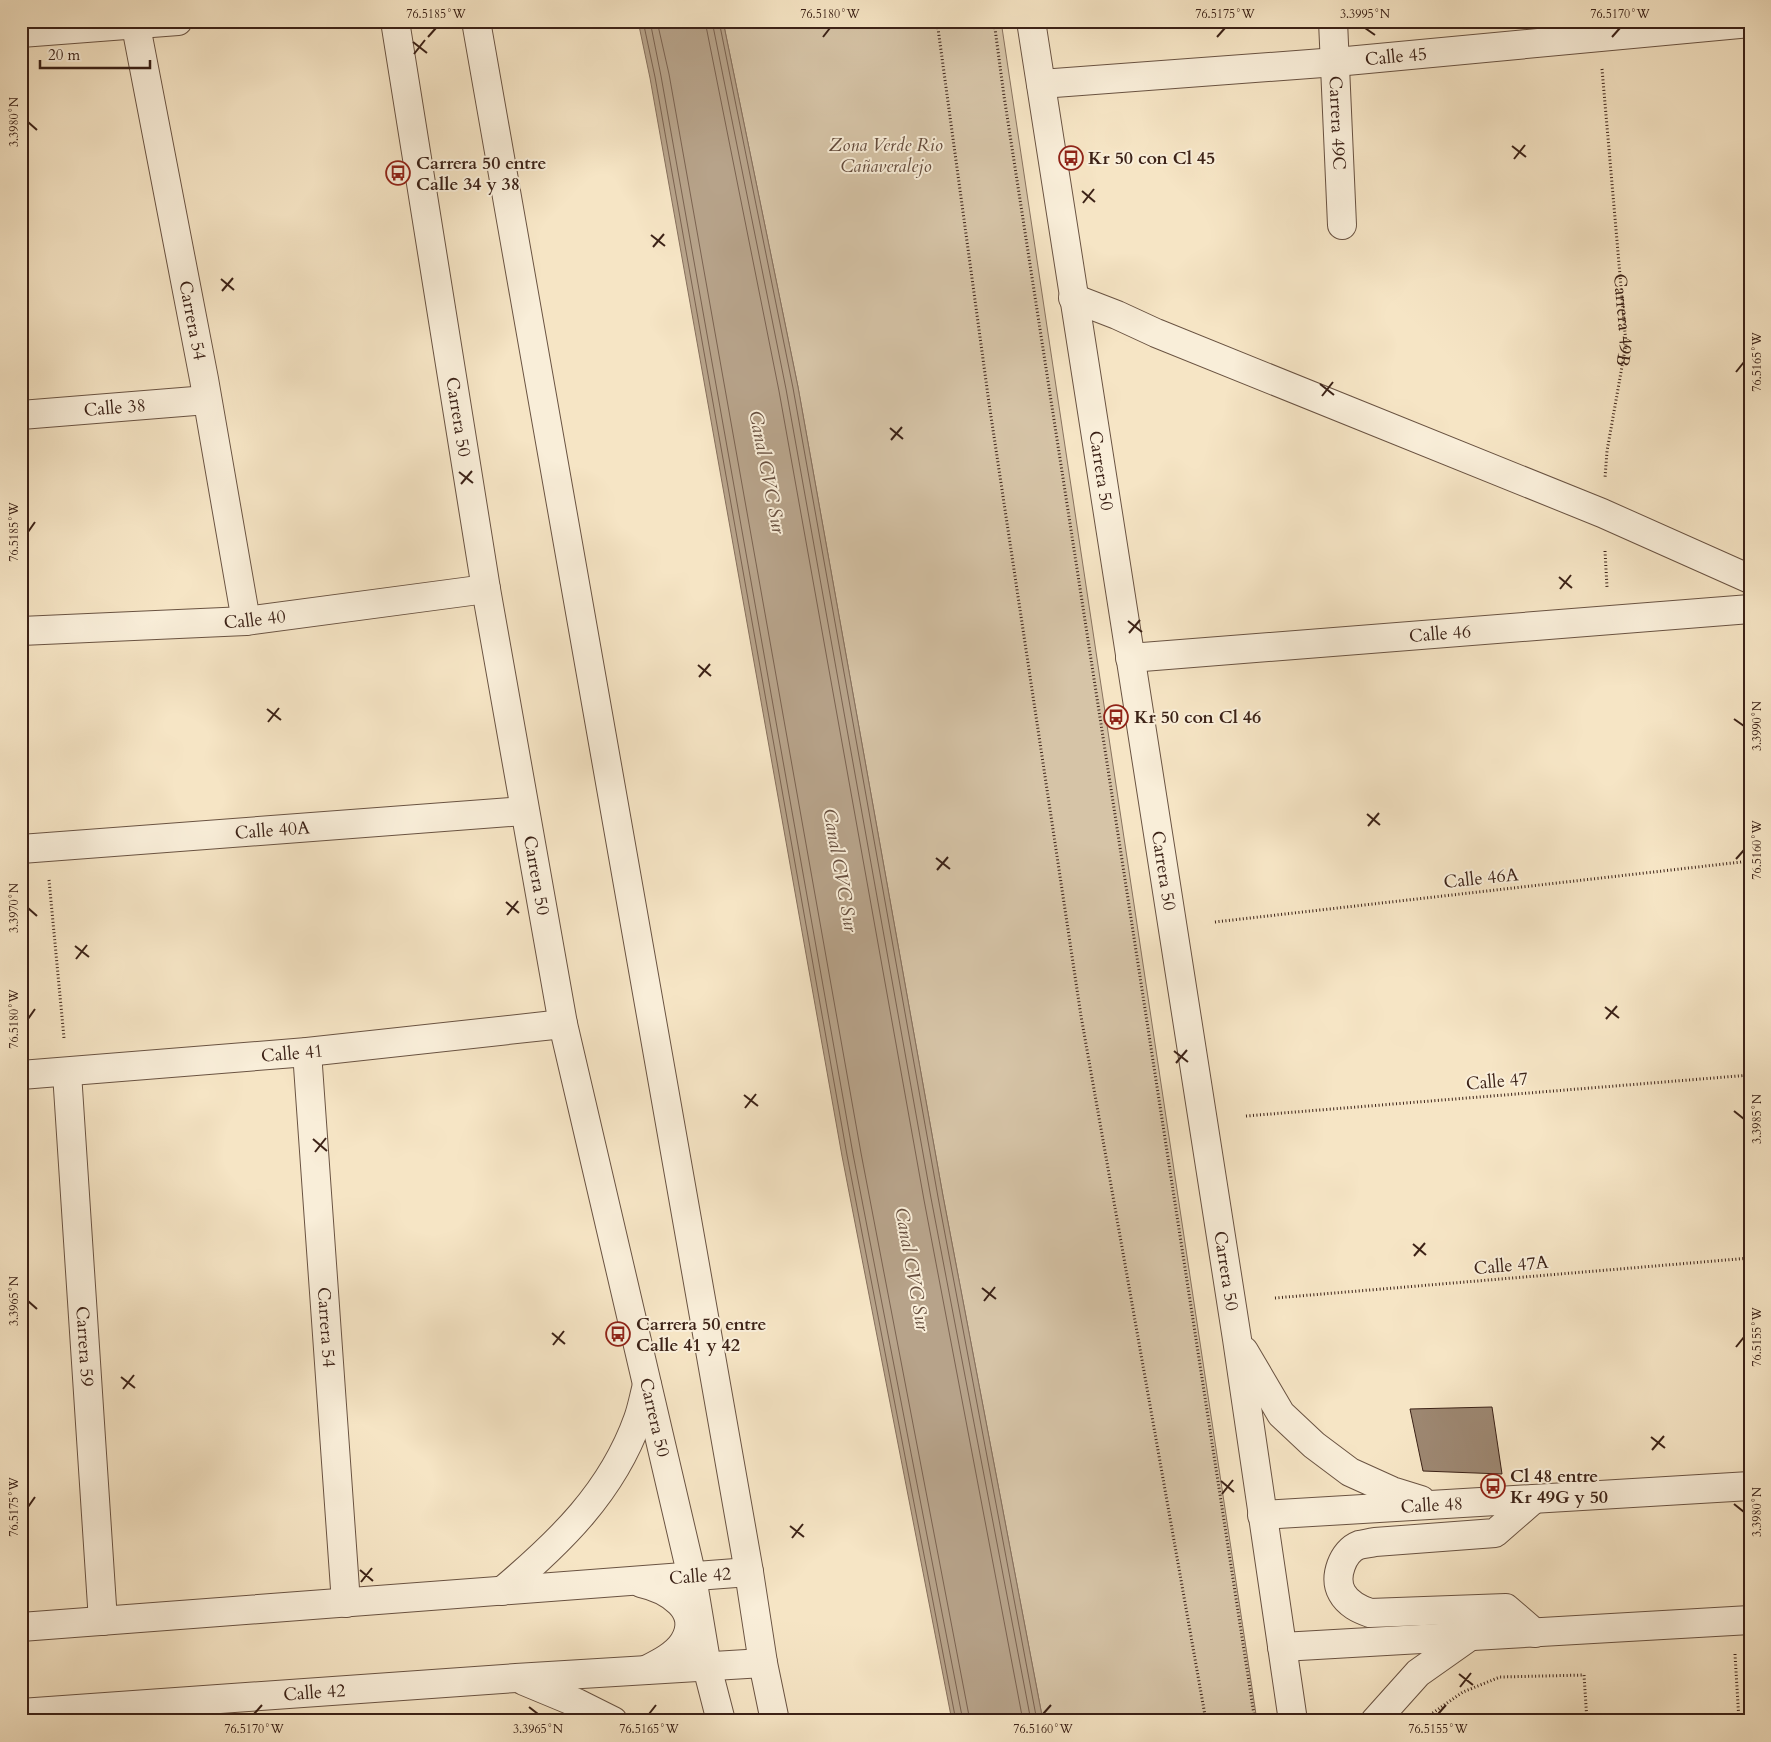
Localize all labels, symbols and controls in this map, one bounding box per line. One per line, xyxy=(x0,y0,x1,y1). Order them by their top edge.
text: 76.5185°W xyxy=(406,6,466,22)
text: 76.5180°W xyxy=(800,6,860,22)
text: 76.5175°W xyxy=(1195,6,1255,22)
text: 3.3995°N xyxy=(1340,6,1391,22)
text: 76.5170°W xyxy=(1590,6,1650,22)
scale bar xyxy=(40,38,150,70)
street label: Calle 45 xyxy=(1364,41,1428,72)
text: 20 m xyxy=(48,45,80,65)
street label: Carrera 49C xyxy=(1322,75,1352,171)
text: 3.3980°N xyxy=(6,96,22,147)
park label: Zona Verde Rio Cañaveralejo xyxy=(829,133,943,179)
bus stop icon: Kr 50 con Cl 45 xyxy=(1058,145,1084,171)
place label: Kr 50 con Cl 45 xyxy=(1088,146,1215,171)
place label: Carrera 50 entre Calle 34 y 38 xyxy=(416,151,546,197)
bus stop icon: Carrera 50 entre Calle 34 y 38 xyxy=(385,160,411,186)
street label: Carrera 49B xyxy=(1607,273,1638,368)
street label: Carrera 54 xyxy=(172,279,212,363)
text: 76.5165°W xyxy=(1749,332,1765,392)
street label: Carrera 50 xyxy=(439,375,477,459)
street label: Calle 38 xyxy=(83,393,147,423)
water label: Canal CVC Sur xyxy=(742,408,792,537)
street label: Carrera 50 xyxy=(1082,429,1119,512)
text: 76.5185°W xyxy=(6,502,22,562)
street label: Calle 40 xyxy=(223,604,287,635)
street label: Calle 46 xyxy=(1408,619,1472,649)
text: 3.3990°N xyxy=(1749,700,1765,751)
bus stop icon: Kr 50 con Cl 46 xyxy=(1103,704,1129,730)
place label: Kr 50 con Cl 46 xyxy=(1134,705,1261,730)
water label: Canal CVC Sur xyxy=(816,806,864,935)
street label: Calle 40A xyxy=(234,815,311,846)
text: 76.5160°W xyxy=(1749,820,1765,880)
street label: Carrera 50 xyxy=(1145,829,1182,912)
street label: Carrera 50 xyxy=(517,834,556,917)
street label: Calle 46A xyxy=(1442,862,1520,895)
text: 3.3970°N xyxy=(6,882,22,933)
text: 76.5180°W xyxy=(6,989,22,1049)
street label: Calle 41 xyxy=(260,1038,325,1069)
street label: Calle 47 xyxy=(1465,1066,1529,1097)
text: 3.3985°N xyxy=(1749,1093,1765,1144)
water label: Canal CVC Sur xyxy=(888,1205,936,1334)
street label: Carrera 50 xyxy=(1207,1229,1244,1313)
street label: Calle 47A xyxy=(1473,1250,1550,1281)
text: 3.3965°N xyxy=(6,1275,22,1326)
street label: Carrera 54 xyxy=(311,1286,341,1368)
street label: Carrera 59 xyxy=(69,1305,100,1387)
text: 76.5155°W xyxy=(1749,1307,1765,1367)
place label: Carrera 50 entre Calle 41 y 42 xyxy=(636,1312,766,1358)
bus stop icon: Carrera 50 entre Calle 41 y 42 xyxy=(605,1321,631,1347)
street label: Carrera 50 xyxy=(633,1375,676,1460)
place label: Cl 48 entre Kr 49G y 50 xyxy=(1510,1464,1608,1510)
bus stop icon: Cl 48 entre Kr 49G y 50 xyxy=(1480,1473,1506,1499)
text: 76.5175°W xyxy=(6,1477,22,1537)
text: 3.3980°N xyxy=(1749,1486,1765,1537)
street label: Calle 48 xyxy=(1400,1491,1464,1520)
street label: Calle 42 xyxy=(668,1561,732,1591)
street label: Calle 42 xyxy=(282,1678,346,1707)
text: 76.5170°W xyxy=(224,1721,284,1737)
text: 3.3965°N xyxy=(513,1721,564,1737)
text: 76.5165°W xyxy=(619,1721,679,1737)
text: 76.5160°W xyxy=(1013,1721,1073,1737)
text: 76.5155°W xyxy=(1408,1721,1468,1737)

